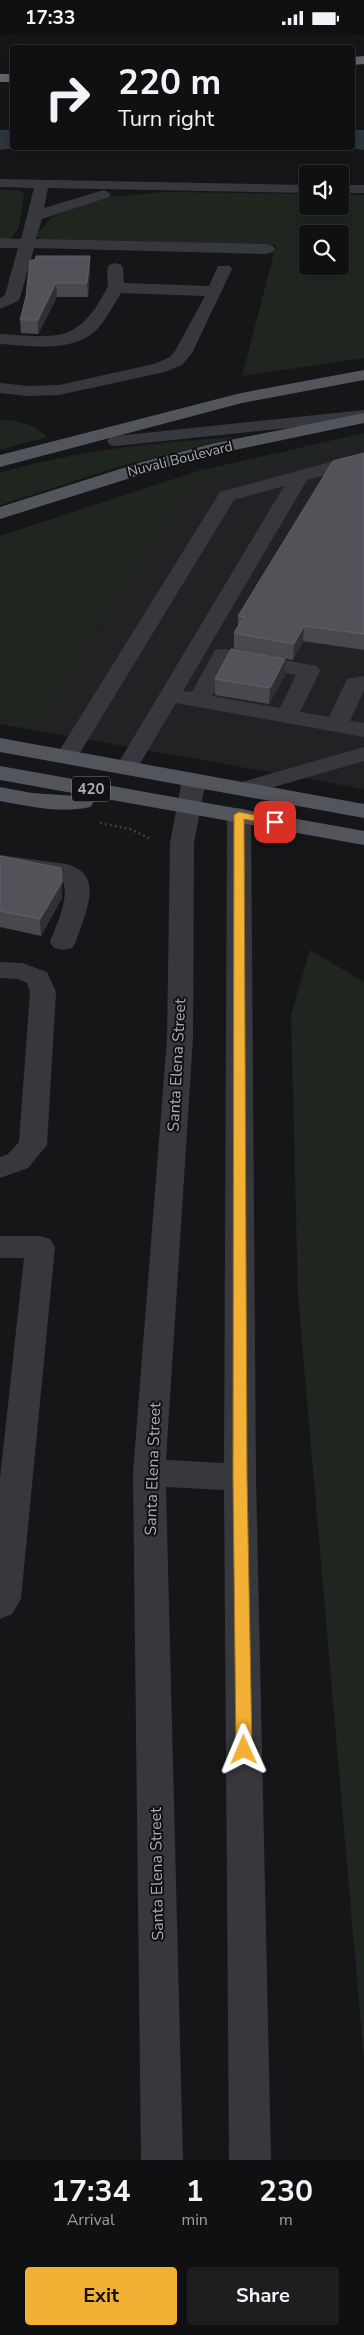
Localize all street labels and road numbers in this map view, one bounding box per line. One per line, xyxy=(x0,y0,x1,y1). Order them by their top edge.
street label: Nuvali Boulevard xyxy=(125,437,235,481)
road number: 420 xyxy=(72,777,110,801)
street label: Santa Elena Street xyxy=(163,997,191,1132)
street label: Santa Elena Street xyxy=(140,1402,166,1536)
street label: Santa Elena Street xyxy=(145,1807,169,1941)

